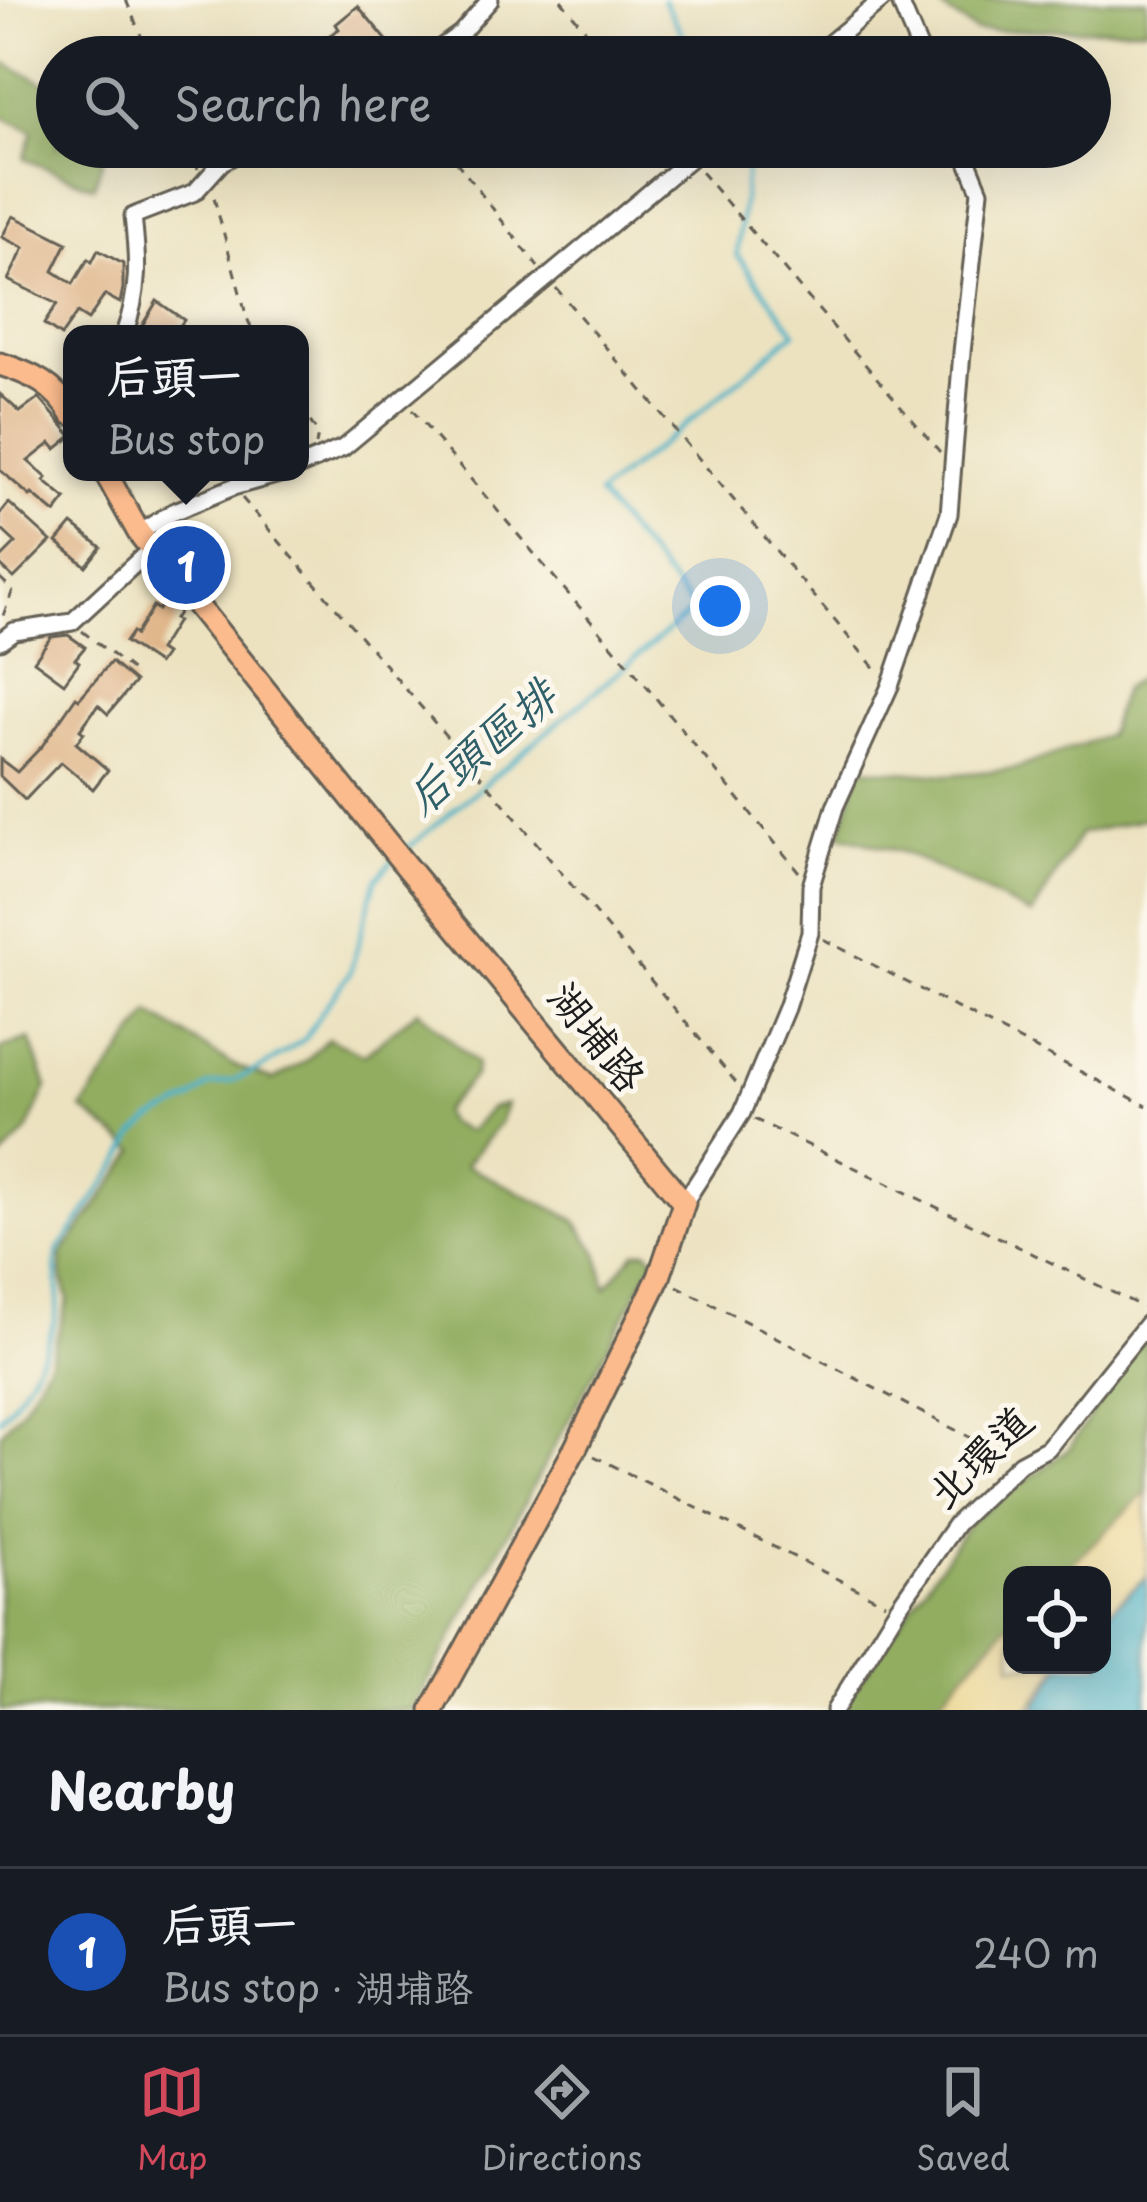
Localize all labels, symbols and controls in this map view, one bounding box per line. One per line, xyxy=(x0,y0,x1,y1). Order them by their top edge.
search box xyxy=(36,36,1111,168)
text: Search here xyxy=(174,68,431,136)
icon: search xyxy=(78,69,144,135)
popup xyxy=(63,325,309,481)
text: 后頭一 xyxy=(107,340,242,408)
text: Bus stop xyxy=(107,408,265,467)
pin: 1 xyxy=(147,520,225,610)
your location xyxy=(690,576,750,636)
water label: 后頭區排 xyxy=(388,658,573,829)
street label: 湖埔路 xyxy=(535,967,663,1104)
street label: 北環道 xyxy=(911,1389,1045,1522)
map controls xyxy=(1003,1566,1111,1674)
button: locate xyxy=(1003,1566,1111,1674)
text: Nearby xyxy=(48,1750,235,1827)
text: 后頭一 xyxy=(162,1888,297,1956)
text: 1 xyxy=(78,1922,96,1981)
text: 240 m xyxy=(973,1922,1099,1981)
text: Bus stop · 湖埔路 xyxy=(162,1956,473,2015)
tab: Map xyxy=(137,2059,208,2181)
tab: Directions xyxy=(482,2059,642,2181)
tab: Saved xyxy=(916,2059,1010,2181)

